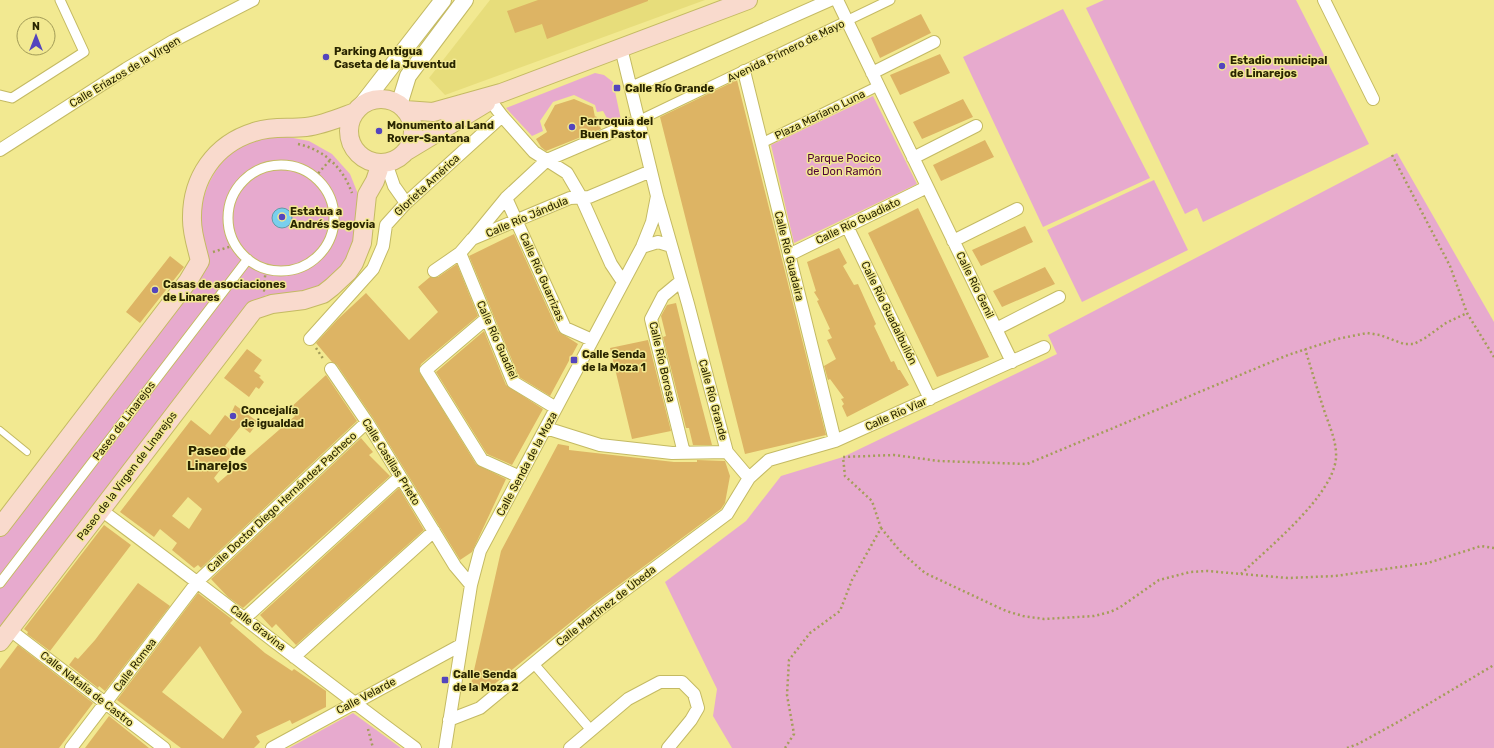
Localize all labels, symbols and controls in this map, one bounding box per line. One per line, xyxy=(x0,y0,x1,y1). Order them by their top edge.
north arrow xyxy=(16,16,56,56)
street label: Avenida Primero de Mayo xyxy=(725,17,847,85)
text: N xyxy=(32,20,40,33)
street label: Calle Eriazos de la Virgen xyxy=(67,34,183,110)
place label: Parking Antigua Caseta de la Juventud xyxy=(334,45,456,71)
marker: Parking Antigua Caseta de la Juventud xyxy=(321,52,331,62)
place label: Estadio municipal de Linarejos xyxy=(1230,54,1327,80)
marker: Estadio municipal de Linarejos xyxy=(1217,61,1227,71)
place label: Calle Río Grande xyxy=(625,82,715,95)
marker: Calle Río Grande xyxy=(612,83,622,93)
street label: Plaza Mariano Luna xyxy=(773,87,867,143)
place label: Parroquia del Buen Pastor xyxy=(580,115,653,141)
place label: Monumento al Land Rover-Santana xyxy=(387,119,494,145)
marker: Parroquia del Buen Pastor xyxy=(567,122,577,132)
marker: Monumento al Land Rover-Santana xyxy=(374,126,384,136)
street label: Glorieta América xyxy=(392,151,462,219)
park label: Parque Pocico de Don Ramón xyxy=(807,152,881,178)
street label: Calle Río Jándula xyxy=(484,194,570,240)
street label: Calle Río Guadiato xyxy=(814,195,902,247)
place label: Estatua a Andrés Segovia xyxy=(290,205,375,231)
street label: Calle Río Guadaira xyxy=(772,210,806,302)
marker: Estatua a Andrés Segovia xyxy=(277,212,287,222)
street label: Calle Río Guarrizas xyxy=(517,231,567,323)
street label: Calle Río Genil xyxy=(953,250,997,320)
street label: Calle Río Guadalbullón xyxy=(858,259,920,367)
place label: Casas de asociaciones de Linares xyxy=(163,278,286,304)
marker: Casas de asociaciones de Linares xyxy=(150,285,160,295)
street label: Calle Río Guadiel xyxy=(474,299,520,381)
street label: Calle Río Borosa xyxy=(646,320,678,404)
place label: Calle Senda de la Moza 1 xyxy=(582,348,646,374)
marker: Calle Senda de la Moza 1 xyxy=(569,355,579,365)
street label: Calle Río Grande xyxy=(696,358,730,442)
street label: Paseo de Linarejos xyxy=(90,379,158,463)
street label: Calle Río Viar xyxy=(863,394,930,433)
place label: Concejalía de igualdad xyxy=(241,404,304,430)
street label: Paseo de la Virgen de Linarejos xyxy=(74,409,180,543)
street label: Calle Senda de la Moza xyxy=(494,410,560,518)
marker: Concejalía de igualdad xyxy=(228,411,238,421)
street label: Calle Casillas Prieto xyxy=(359,416,423,508)
street label: Calle Doctor Diego Hernández Pacheco xyxy=(205,429,359,575)
district label: Paseo de Linarejos xyxy=(187,443,247,473)
street label: Calle Martínez de Úbeda xyxy=(553,563,659,649)
street label: Calle Gravina xyxy=(228,602,288,654)
street label: Calle Romea xyxy=(111,636,159,694)
street label: Calle Natalia de Castro xyxy=(38,649,136,729)
place label: Calle Senda de la Moza 2 xyxy=(453,668,519,694)
street label: Calle Velarde xyxy=(334,675,398,717)
marker: Calle Senda de la Moza 2 xyxy=(440,675,450,685)

